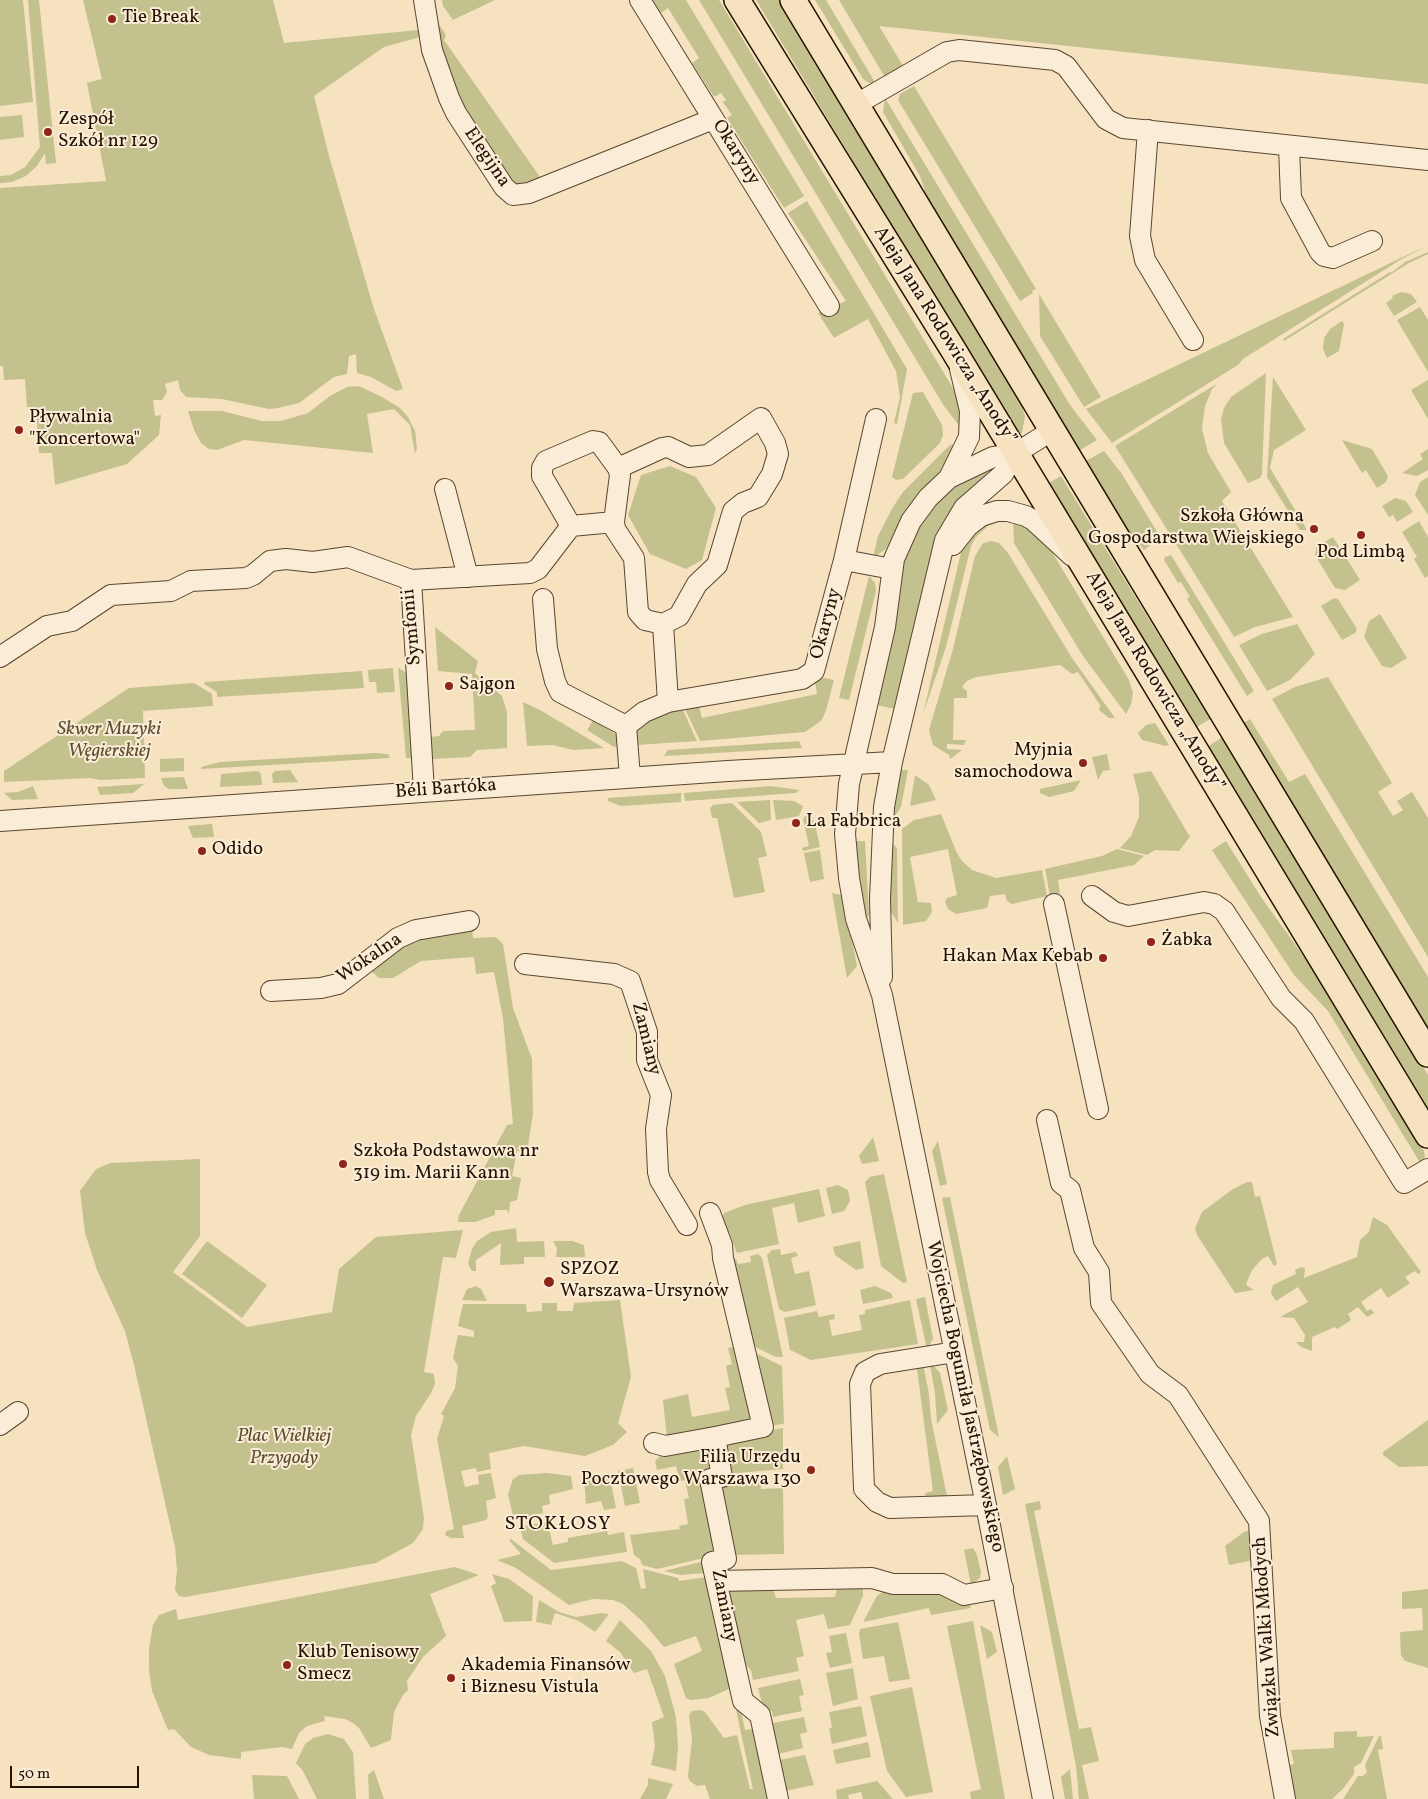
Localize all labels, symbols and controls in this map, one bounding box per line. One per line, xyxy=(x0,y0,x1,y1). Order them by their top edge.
place label: Tie Break xyxy=(122,8,199,30)
marker: Tie Break xyxy=(106,13,118,25)
place label: Zespół Szkół nr 129 xyxy=(58,110,158,154)
street label: Okaryny xyxy=(706,116,764,190)
street label: Elegijna xyxy=(458,124,514,192)
marker: Zespół Szkół nr 129 xyxy=(42,126,54,138)
street label: Aleja Jana Rodowicza „Anody” xyxy=(867,223,1021,449)
place label: Pływalnia "Koncertowa" xyxy=(29,408,140,452)
marker: Pływalnia "Koncertowa" xyxy=(13,424,25,436)
place label: Szkoła Główna Gospodarstwa Wiejskiego xyxy=(1088,507,1304,551)
marker: Szkoła Główna Gospodarstwa Wiejskiego xyxy=(1308,523,1320,535)
marker: Pod Limbą xyxy=(1355,529,1367,541)
place label: Pod Limbą xyxy=(1317,543,1405,565)
street label: Aleja Jana Rodowicza „Anody” xyxy=(1079,568,1229,796)
street label: Okaryny xyxy=(807,586,847,662)
street label: Symfonii xyxy=(398,588,428,666)
place label: Sajgon xyxy=(459,675,515,697)
marker: Sajgon xyxy=(443,680,455,692)
park label: Skwer Muzyki Węgierskiej xyxy=(57,720,161,764)
place label: Myjnia samochodowa xyxy=(954,741,1073,785)
marker: Myjnia samochodowa xyxy=(1077,757,1089,769)
street label: Béli Bartóka xyxy=(395,775,497,805)
place label: La Fabbrica xyxy=(806,812,901,834)
marker: La Fabbrica xyxy=(790,817,802,829)
place label: Odido xyxy=(212,840,263,862)
marker: Odido xyxy=(196,845,208,857)
street label: Wokalna xyxy=(333,929,407,989)
place label: Żabka xyxy=(1161,931,1212,953)
marker: Żabka xyxy=(1145,936,1157,948)
place label: Hakan Max Kebab xyxy=(942,947,1093,969)
marker: Hakan Max Kebab xyxy=(1097,952,1109,964)
street label: Zamiany xyxy=(625,1000,665,1078)
place label: Szkoła Podstawowa nr 319 im. Marii Kann xyxy=(353,1142,539,1186)
marker: Szkoła Podstawowa nr 319 im. Marii Kann xyxy=(337,1158,349,1170)
street label: Wojciecha Bogumiła Jastrzębowskiego xyxy=(920,1239,1008,1555)
place label: SPZOZ Warszawa-Ursynów xyxy=(560,1260,729,1304)
marker: SPZOZ Warszawa-Ursynów xyxy=(542,1275,556,1289)
park label: Plac Wielkiej Przygody xyxy=(237,1427,331,1471)
place label: Filia Urzędu Pocztowego Warszawa 130 xyxy=(581,1448,801,1492)
marker: Filia Urzędu Pocztowego Warszawa 130 xyxy=(805,1464,817,1476)
district label: STOKŁOSY xyxy=(504,1513,612,1537)
street label: Związku Walki Młodych xyxy=(1250,1536,1286,1738)
street label: Zamiany xyxy=(705,1567,741,1645)
place label: Klub Tenisowy Smecz xyxy=(297,1643,419,1687)
place label: Akademia Finansów i Biznesu Vistula xyxy=(461,1656,630,1700)
marker: Klub Tenisowy Smecz xyxy=(281,1659,293,1671)
marker: Akademia Finansów i Biznesu Vistula xyxy=(445,1672,457,1684)
scale bar xyxy=(12,1756,141,1788)
text: 50 m xyxy=(18,1764,50,1785)

